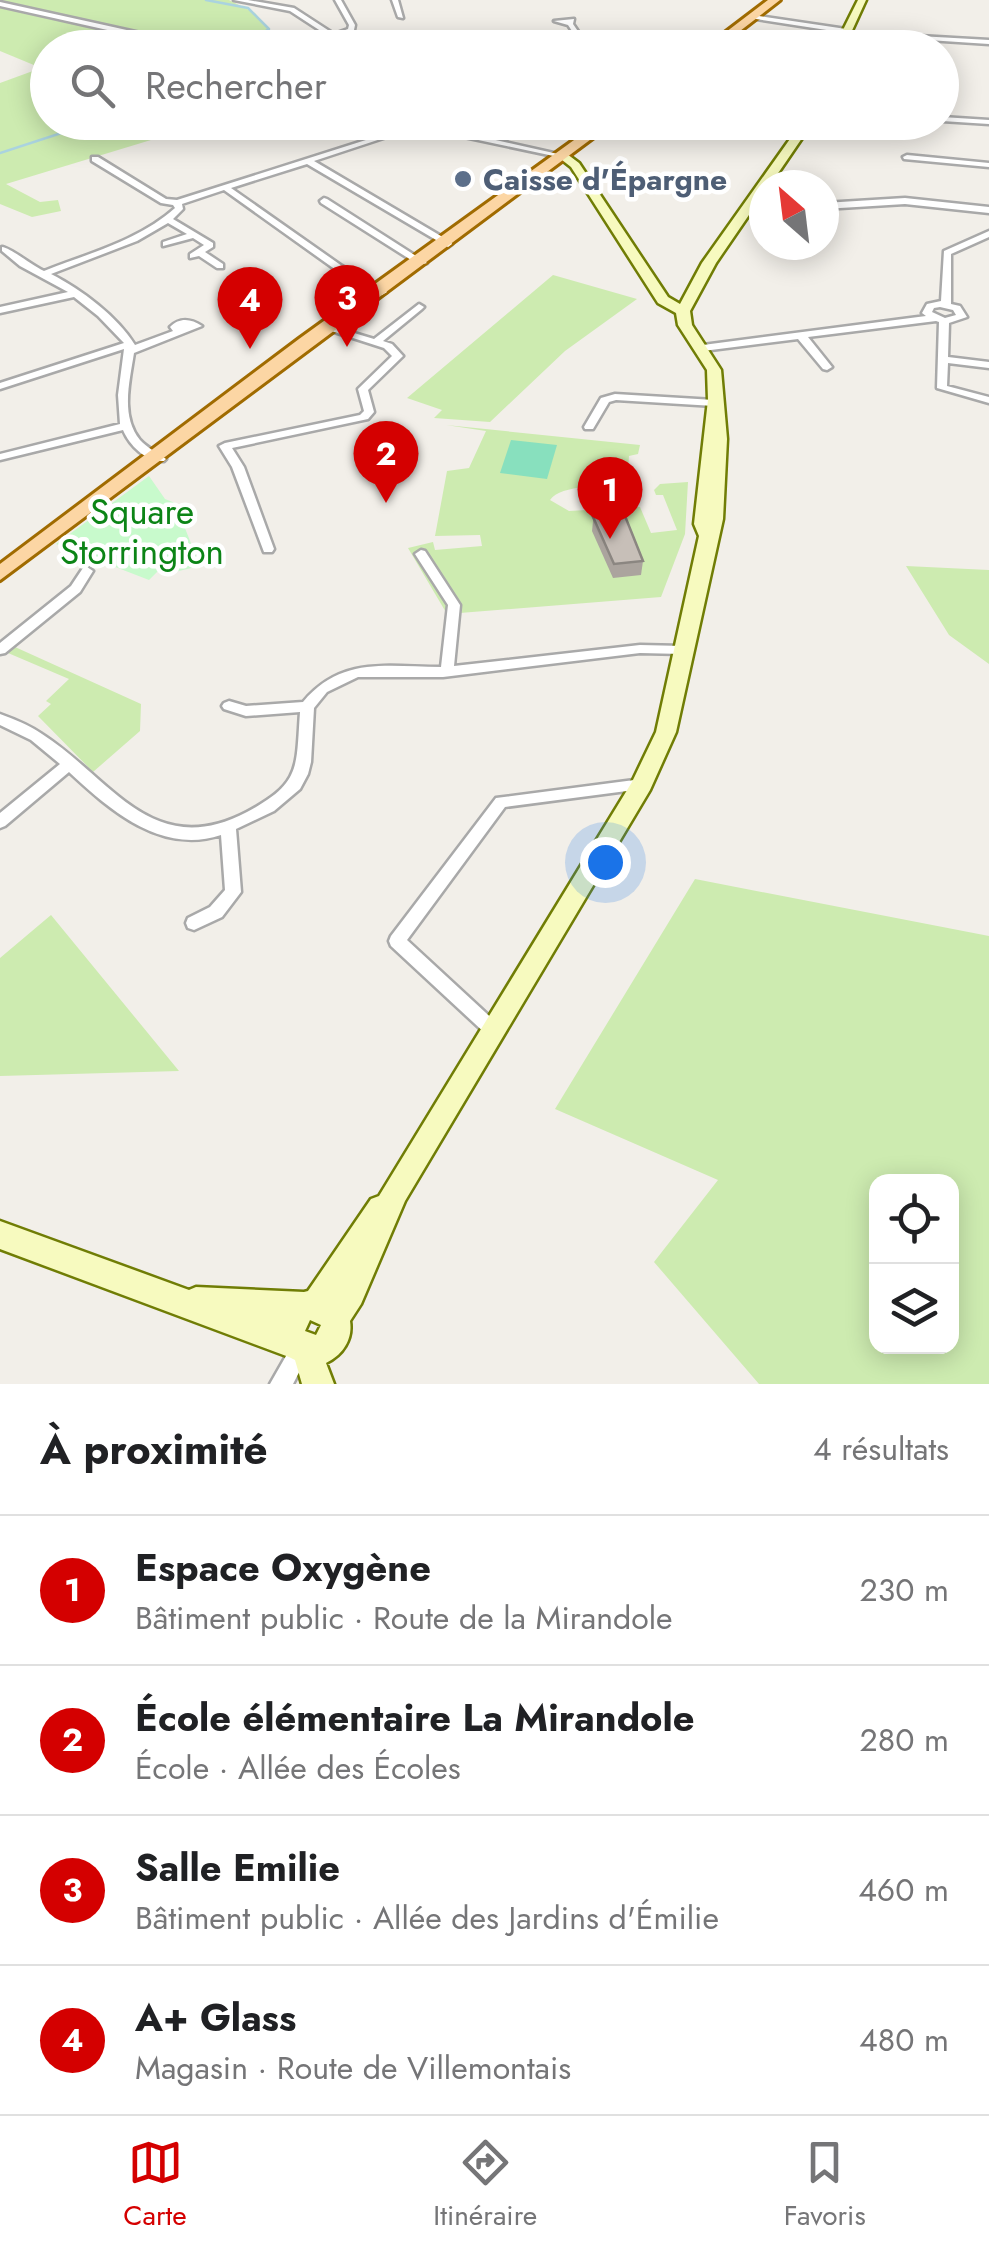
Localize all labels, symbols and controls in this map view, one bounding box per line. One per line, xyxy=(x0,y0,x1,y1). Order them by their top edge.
search box xyxy=(30,30,959,140)
icon: search xyxy=(65,58,120,113)
text: Rechercher xyxy=(145,58,327,113)
place label: Caisse d'Épargne xyxy=(483,158,727,201)
marker: Caisse d'Épargne xyxy=(452,168,474,190)
north arrow xyxy=(749,170,839,260)
pin: 3 xyxy=(314,264,380,347)
pin: 4 xyxy=(218,266,282,349)
pin: 2 xyxy=(354,420,418,503)
pin: 1 xyxy=(578,456,642,539)
park label: Square Storrington xyxy=(60,487,224,577)
your location xyxy=(580,837,631,888)
map controls xyxy=(869,1174,959,1354)
button: locate xyxy=(869,1174,959,1264)
button: layers xyxy=(869,1264,959,1354)
text: À proximité xyxy=(40,1419,268,1480)
text: 4 résultats xyxy=(813,1426,949,1472)
text: Espace Oxygène xyxy=(135,1540,431,1595)
text: 1 xyxy=(64,1567,81,1613)
text: 230 m xyxy=(860,1567,949,1613)
text: Bâtiment public · Route de la Mirandole xyxy=(135,1595,673,1641)
text: École élémentaire La Mirandole xyxy=(135,1690,695,1745)
text: 2 xyxy=(62,1717,83,1763)
text: 280 m xyxy=(860,1717,949,1763)
text: École · Allée des Écoles xyxy=(135,1745,461,1791)
text: Salle Emilie xyxy=(135,1840,340,1895)
text: 3 xyxy=(63,1867,82,1913)
text: 460 m xyxy=(858,1867,949,1913)
text: Bâtiment public · Allée des Jardins d'Émilie xyxy=(135,1895,719,1941)
text: A+ Glass xyxy=(135,1990,296,2045)
text: 4 xyxy=(61,2017,84,2063)
text: 480 m xyxy=(859,2017,949,2063)
text: Magasin · Route de Villemontais xyxy=(135,2045,571,2091)
tab: Carte xyxy=(123,2135,187,2236)
tab: Itinéraire xyxy=(433,2135,537,2236)
tab: Favoris xyxy=(784,2135,866,2236)

